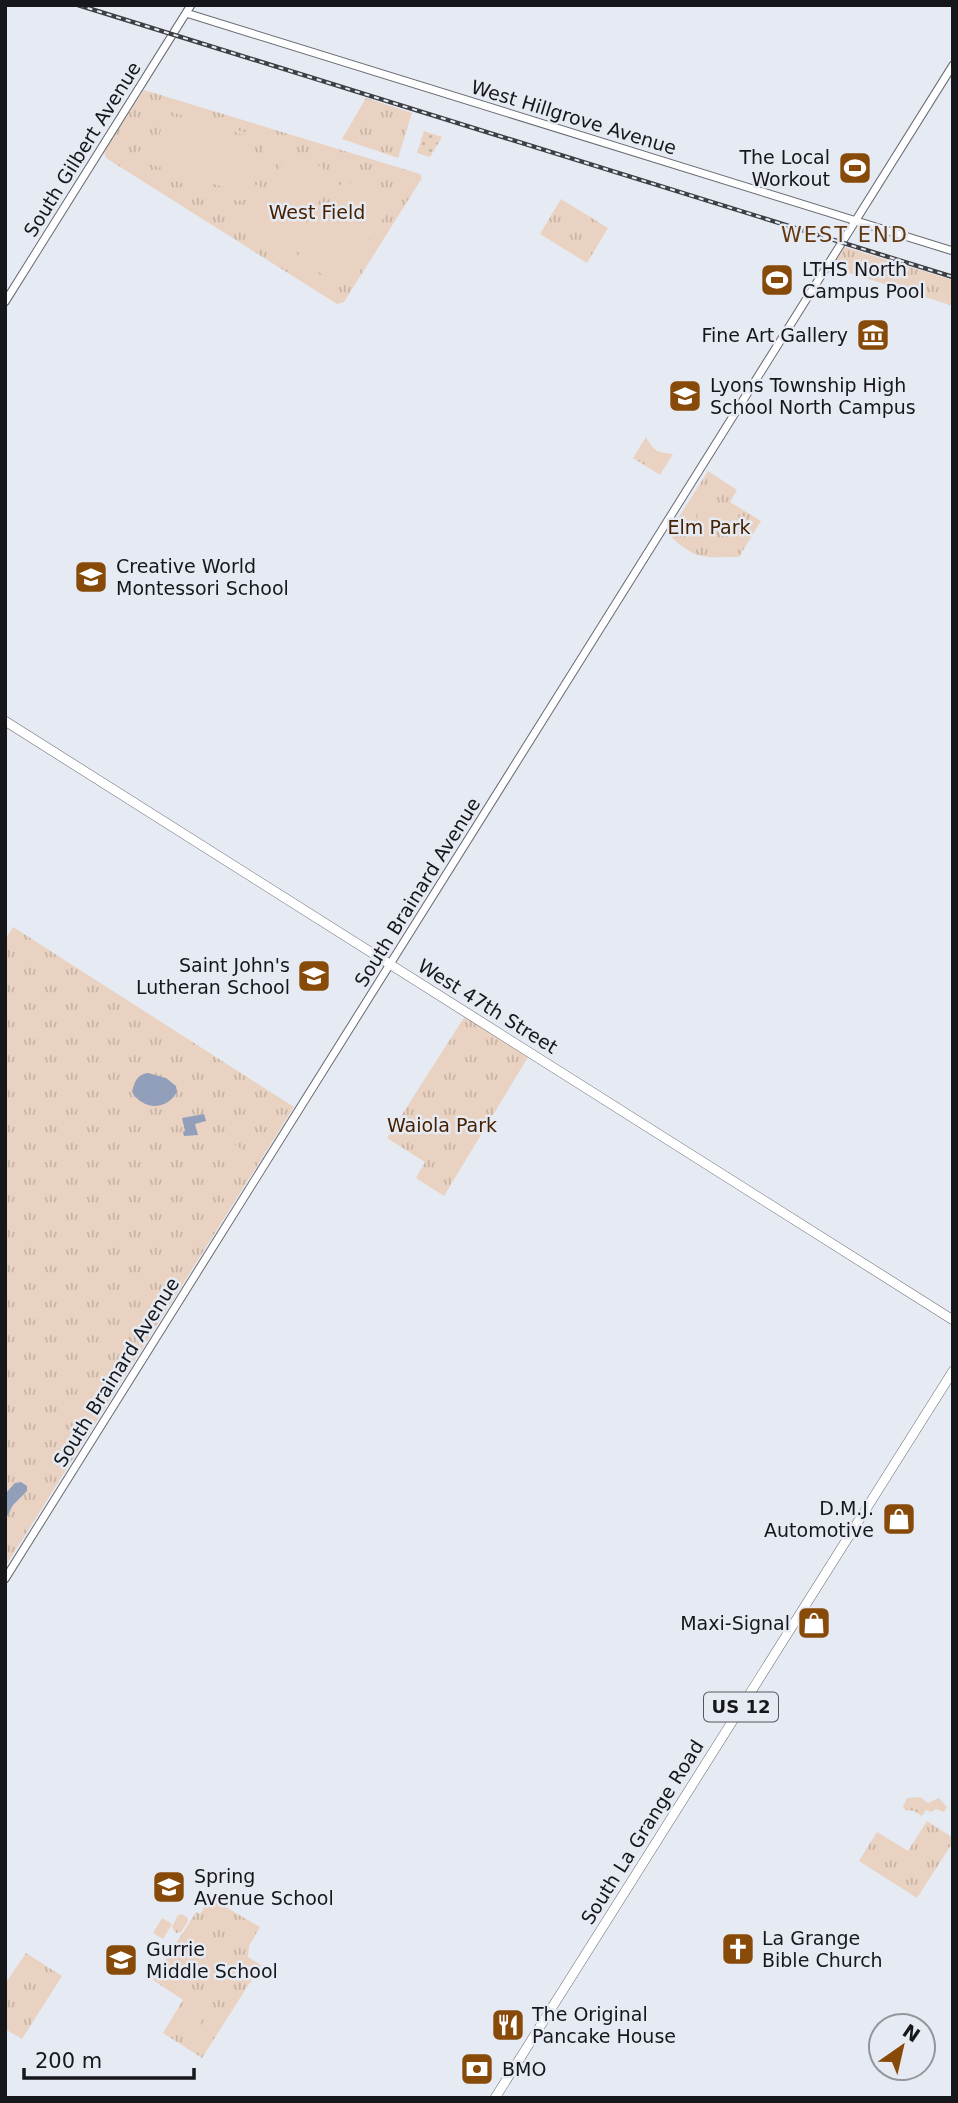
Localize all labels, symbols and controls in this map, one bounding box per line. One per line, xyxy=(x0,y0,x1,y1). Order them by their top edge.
street label: South Gilbert Avenue xyxy=(19,57,145,241)
street label: West Hillgrove Avenue xyxy=(469,75,679,159)
place label: The Local Workout xyxy=(738,146,830,190)
sports icon: The Local Workout xyxy=(836,149,874,187)
park label: West Field xyxy=(269,201,365,223)
district label: WEST END xyxy=(781,223,909,247)
place label: LTHS North Campus Pool xyxy=(802,258,925,302)
sports icon: LTHS North Campus Pool xyxy=(758,261,796,299)
museum icon: Fine Art Gallery xyxy=(854,316,892,354)
place label: Fine Art Gallery xyxy=(701,324,848,346)
place label: Lyons Township High School North Campus xyxy=(710,374,916,418)
school or university icon: Lyons Township High School North Campus xyxy=(666,377,704,415)
park label: Elm Park xyxy=(668,516,750,538)
place label: Creative World Montessori School xyxy=(116,555,289,599)
school or university icon: Creative World Montessori School xyxy=(72,558,110,596)
street label: South Brainard Avenue xyxy=(350,793,484,991)
place label: Saint John's Lutheran School xyxy=(136,954,290,998)
street label: West 47th Street xyxy=(414,954,562,1058)
school or university icon: Saint John's Lutheran School xyxy=(295,957,333,995)
park label: Waiola Park xyxy=(387,1114,497,1136)
street label: South Brainard Avenue xyxy=(49,1273,183,1471)
place label: D.M.J. Automotive xyxy=(764,1497,874,1541)
shop icon: D.M.J. Automotive xyxy=(880,1500,918,1538)
shop icon: Maxi-Signal xyxy=(795,1604,833,1642)
place label: Maxi-Signal xyxy=(680,1612,790,1634)
road number: US 12 xyxy=(704,1692,778,1722)
street label: South La Grange Road xyxy=(576,1736,708,1928)
place label: Spring Avenue School xyxy=(194,1865,334,1909)
school or university icon: Spring Avenue School xyxy=(150,1868,188,1906)
place label: La Grange Bible Church xyxy=(762,1927,883,1971)
church icon: La Grange Bible Church xyxy=(719,1930,757,1968)
place label: Gurrie Middle School xyxy=(146,1938,278,1982)
school or university icon: Gurrie Middle School xyxy=(102,1941,140,1979)
place label: The Original Pancake House xyxy=(531,2003,676,2047)
restaurant icon: The Original Pancake House xyxy=(489,2006,527,2044)
north arrow xyxy=(867,2012,937,2082)
text: N xyxy=(899,2019,924,2046)
scale bar xyxy=(24,2036,194,2080)
text: 200 m xyxy=(35,2049,102,2073)
bank icon: BMO xyxy=(458,2050,496,2088)
place label: BMO xyxy=(502,2058,546,2080)

